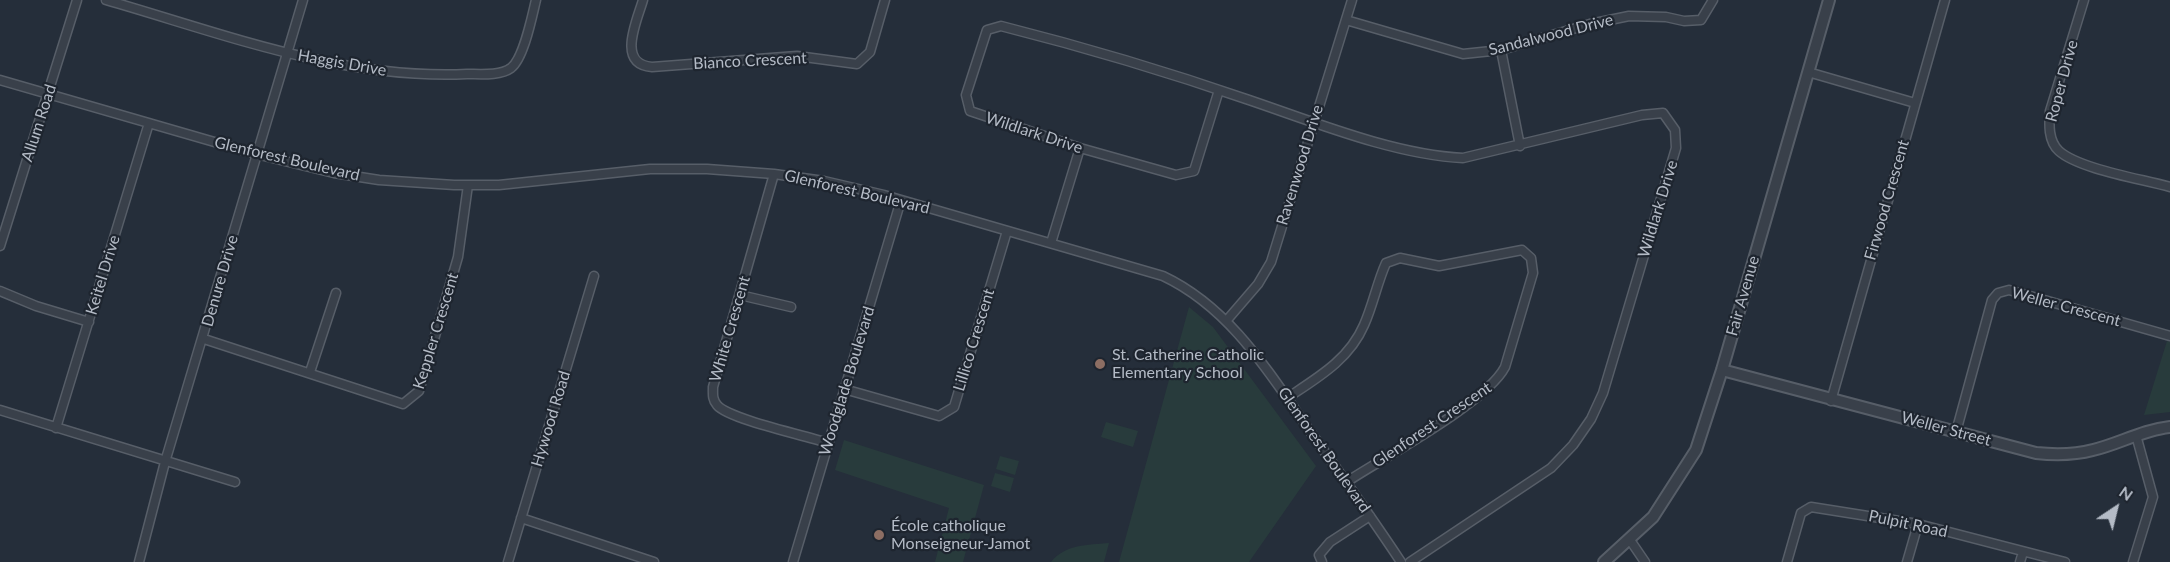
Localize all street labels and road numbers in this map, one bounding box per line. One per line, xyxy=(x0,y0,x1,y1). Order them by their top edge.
street label: Sandalwood Drive xyxy=(1487,10,1615,60)
street label: Roper Drive xyxy=(2042,38,2082,124)
street label: Haggis Drive xyxy=(296,46,388,80)
street label: Bianco Crescent xyxy=(693,48,807,74)
street label: Allum Road xyxy=(18,82,60,164)
street label: Ravenwood Drive xyxy=(1273,102,1327,228)
street label: Wildlark Drive xyxy=(983,108,1085,158)
street label: Glenforest Boulevard xyxy=(212,133,362,185)
street label: Firwood Crescent xyxy=(1861,138,1913,262)
street label: Wildlark Drive xyxy=(1634,158,1682,260)
street label: Glenforest Boulevard xyxy=(782,166,932,218)
street label: Keitel Drive xyxy=(82,233,124,317)
street label: Denure Drive xyxy=(198,233,242,329)
street label: Fair Avenue xyxy=(1722,254,1764,338)
street label: Keppler Crescent xyxy=(409,271,463,391)
street label: White Crescent xyxy=(706,274,754,384)
street label: Weller Crescent xyxy=(2009,283,2123,331)
street label: Lillico Crescent xyxy=(949,286,999,394)
street label: Woodglade Boulevard xyxy=(815,304,879,458)
street label: Hywood Road xyxy=(527,369,575,469)
street label: Glenforest Crescent xyxy=(1369,378,1495,472)
street label: Glenforest Boulevard xyxy=(1274,384,1374,516)
street label: Weller Street xyxy=(1899,408,1993,450)
street label: Pulpit Road xyxy=(1867,506,1949,542)

